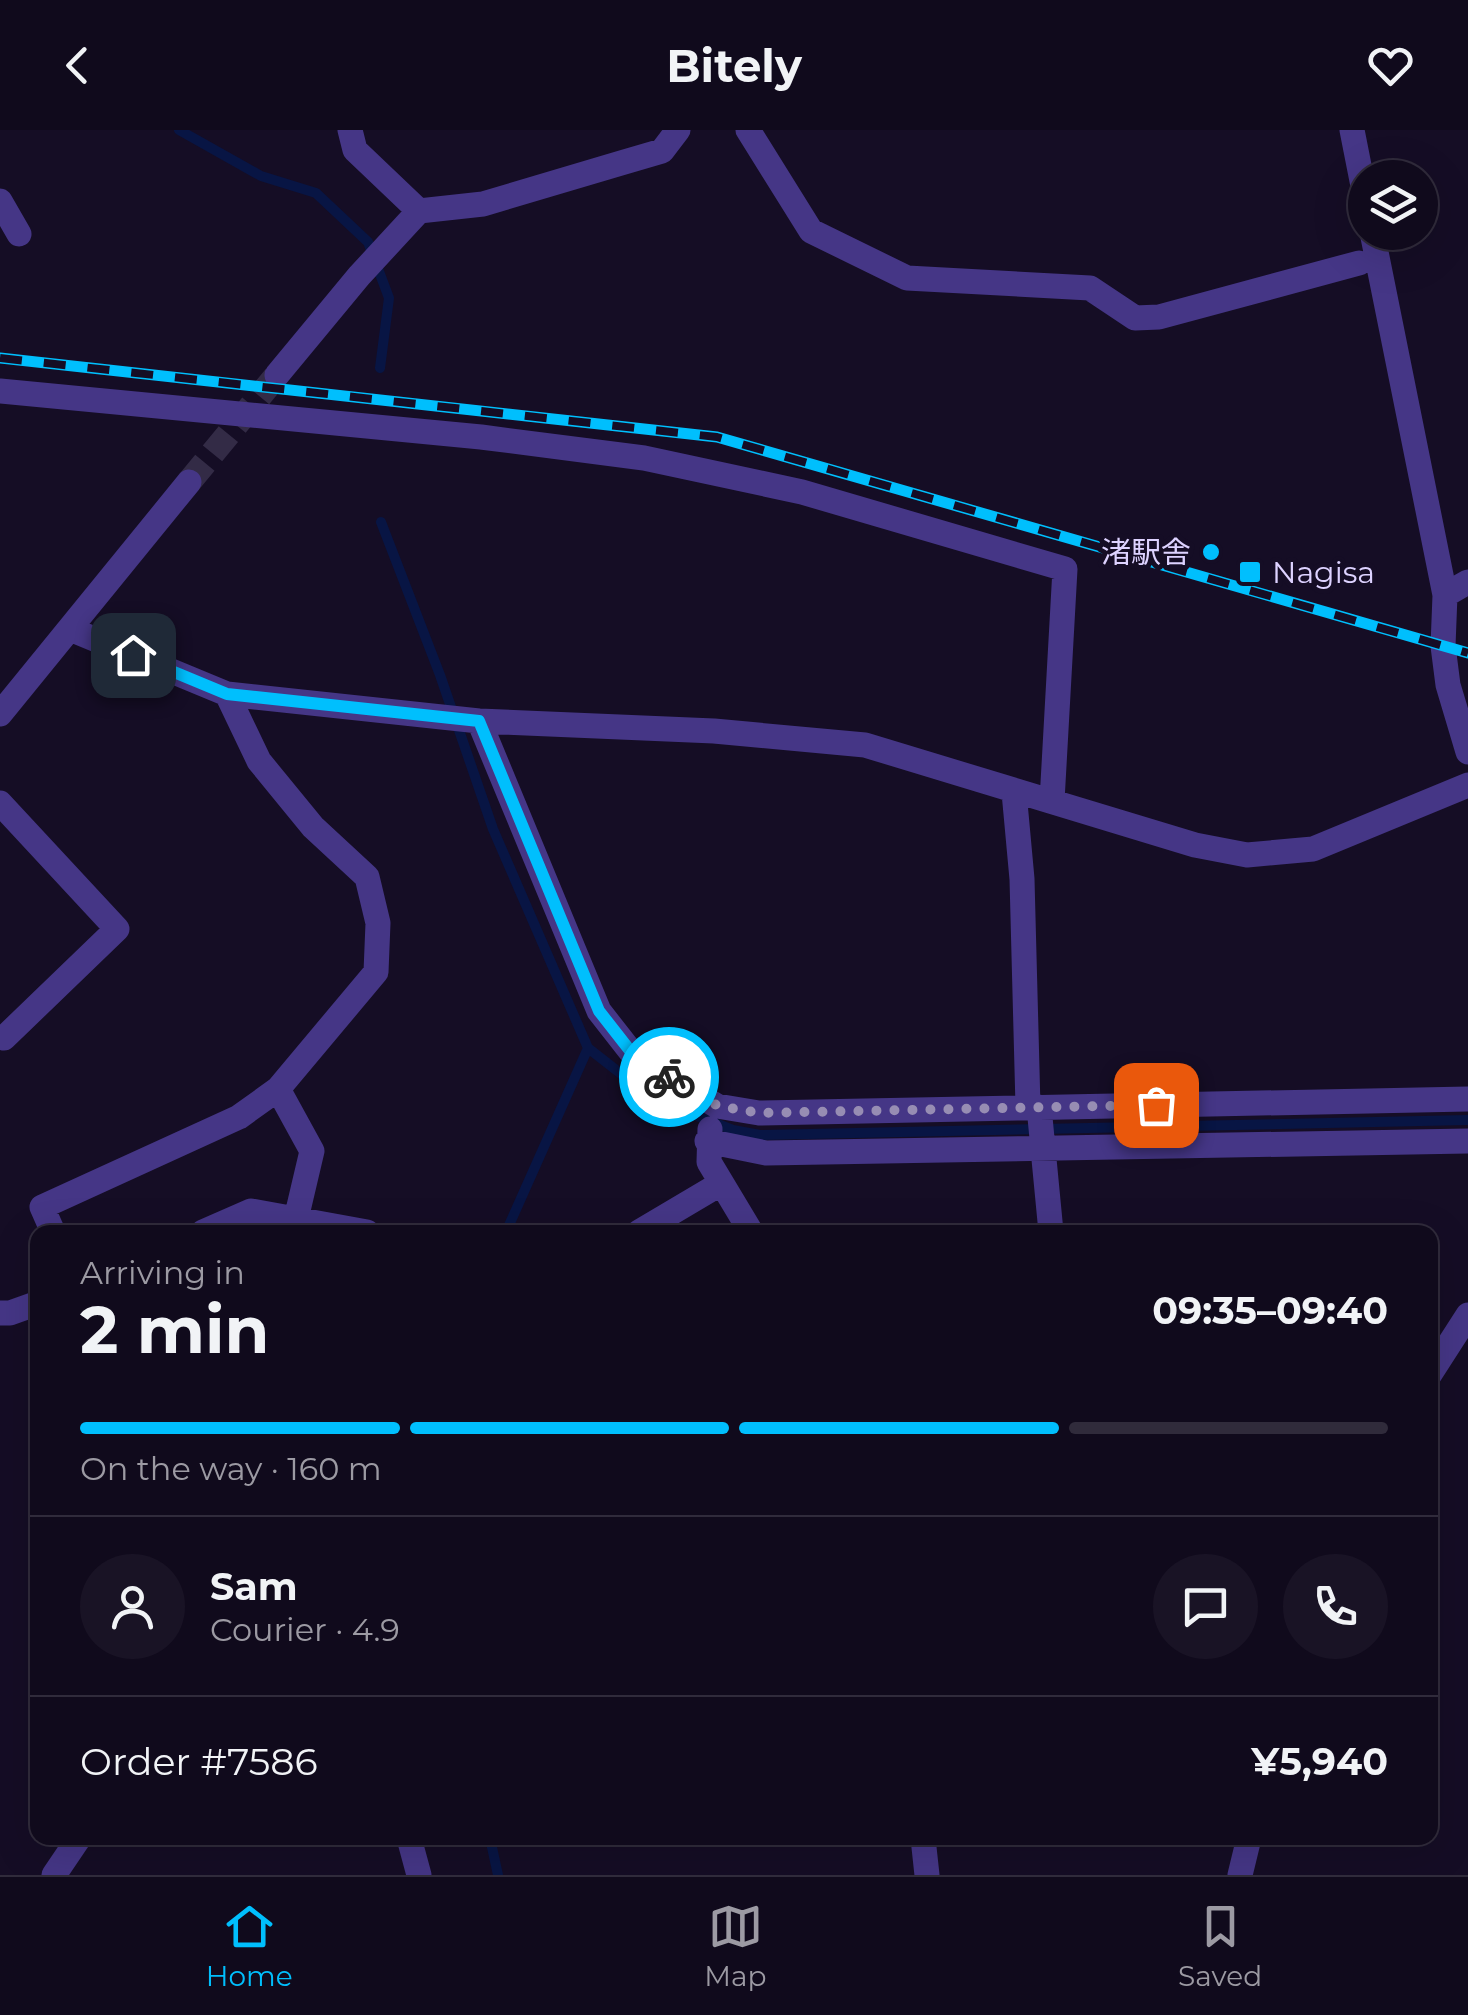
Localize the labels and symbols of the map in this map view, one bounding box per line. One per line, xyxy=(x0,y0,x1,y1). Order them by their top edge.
place label: 渚駅舎 xyxy=(1101,534,1191,571)
marker: 渚駅舎 xyxy=(1200,541,1222,563)
place label: Nagisa xyxy=(1272,554,1375,591)
marker: Nagisa xyxy=(1237,559,1263,585)
pin xyxy=(91,613,176,698)
courier xyxy=(619,1027,719,1127)
pin xyxy=(1114,1063,1199,1148)

